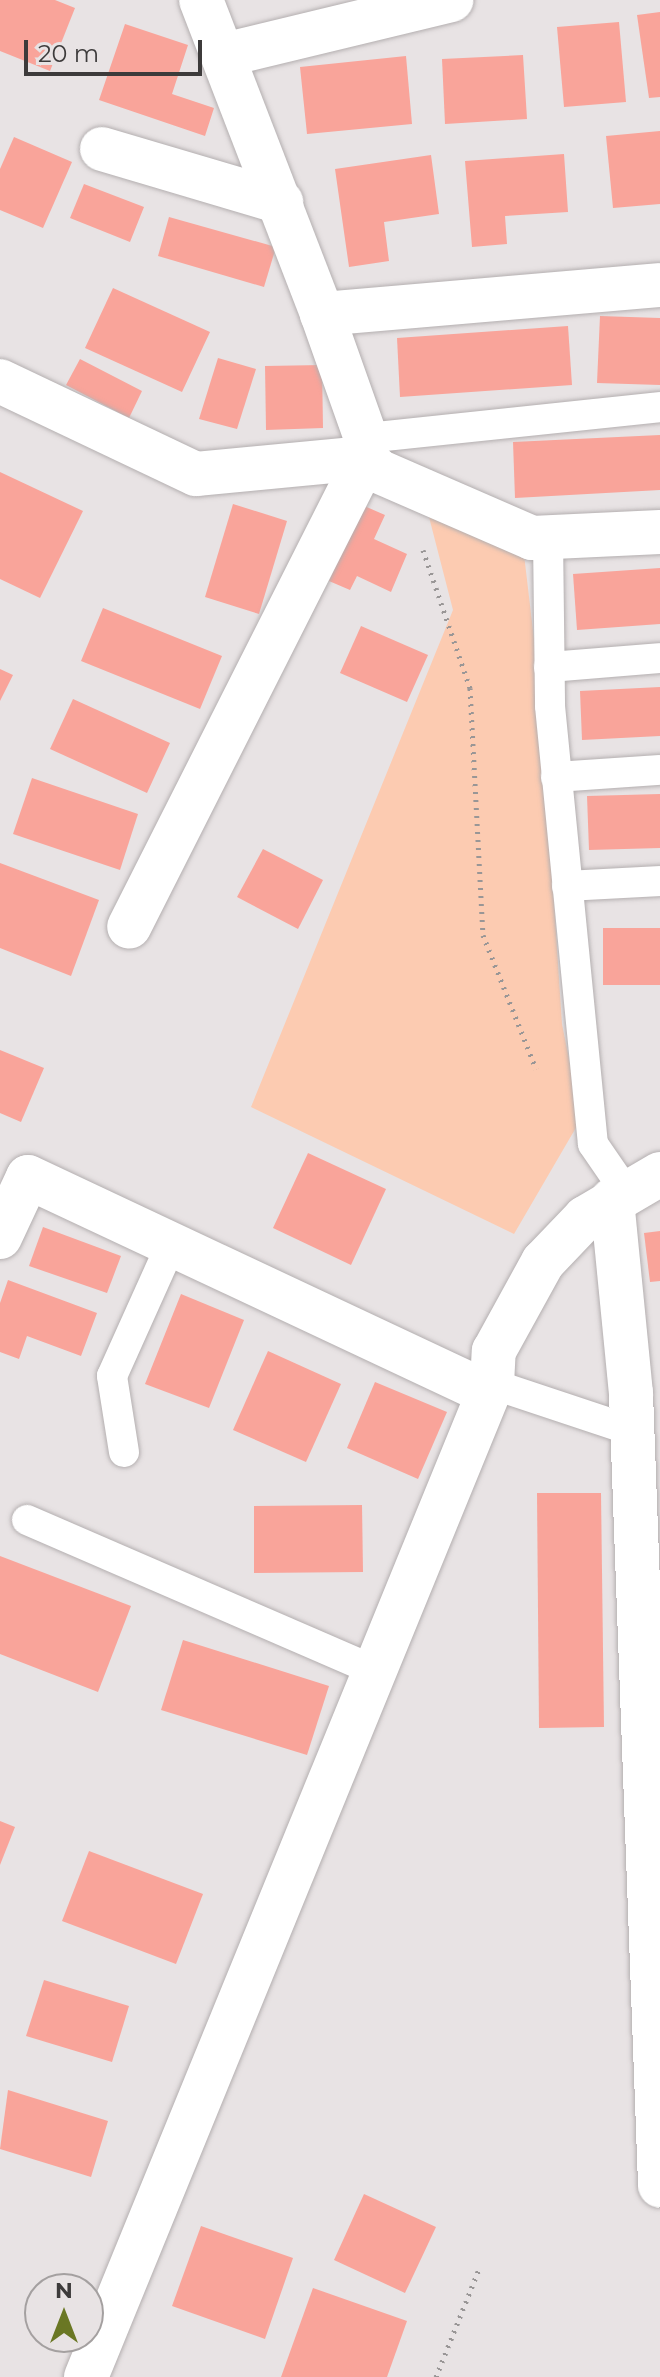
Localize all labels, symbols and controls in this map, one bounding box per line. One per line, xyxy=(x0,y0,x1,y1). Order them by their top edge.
scale bar xyxy=(28,24,206,74)
text: 20 m xyxy=(38,39,99,68)
north arrow xyxy=(24,2273,104,2353)
text: N xyxy=(55,2277,73,2304)

